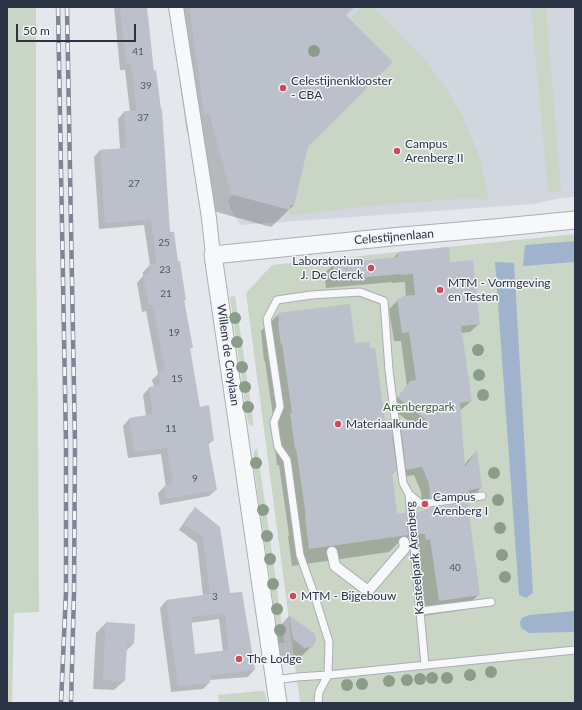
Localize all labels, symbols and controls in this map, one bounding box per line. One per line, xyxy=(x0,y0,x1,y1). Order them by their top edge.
scale bar xyxy=(18,16,138,42)
text: 50 m xyxy=(23,23,50,38)
house number: 41 xyxy=(132,46,144,58)
place label: Celestijnenklooster - CBA xyxy=(291,74,392,102)
house number: 39 xyxy=(140,80,152,92)
marker: Celestijnenklooster - CBA xyxy=(278,83,288,93)
house number: 37 xyxy=(137,112,149,124)
place label: Campus Arenberg II xyxy=(405,137,464,165)
marker: Campus Arenberg II xyxy=(392,146,402,156)
house number: 27 xyxy=(128,178,140,190)
street label: Celestijnenlaan xyxy=(353,226,435,248)
house number: 25 xyxy=(158,237,170,249)
place label: Laboratorium J. De Clerck xyxy=(292,254,363,282)
marker: Laboratorium J. De Clerck xyxy=(366,263,376,273)
house number: 23 xyxy=(159,264,171,276)
place label: MTM - Vormgeving en Testen xyxy=(448,276,551,304)
marker: MTM - Vormgeving en Testen xyxy=(435,285,445,295)
house number: 21 xyxy=(160,288,172,300)
street label: Willem de Croylaan xyxy=(214,303,242,407)
house number: 19 xyxy=(168,327,180,339)
house number: 15 xyxy=(171,373,183,385)
park label: Arenbergpark xyxy=(383,400,455,414)
place label: Materiaalkunde xyxy=(346,417,428,431)
marker: Materiaalkunde xyxy=(333,419,343,429)
house number: 11 xyxy=(165,423,177,435)
house number: 9 xyxy=(192,473,198,485)
place label: Campus Arenberg I xyxy=(433,490,488,518)
marker: Campus Arenberg I xyxy=(420,499,430,509)
street label: Kasteelpark Arenberg xyxy=(403,501,427,615)
house number: 40 xyxy=(449,562,461,574)
place label: MTM - Bijgebouw xyxy=(301,589,396,603)
house number: 3 xyxy=(212,591,218,603)
marker: MTM - Bijgebouw xyxy=(288,591,298,601)
place label: The Lodge xyxy=(247,652,302,666)
marker: The Lodge xyxy=(234,654,244,664)

